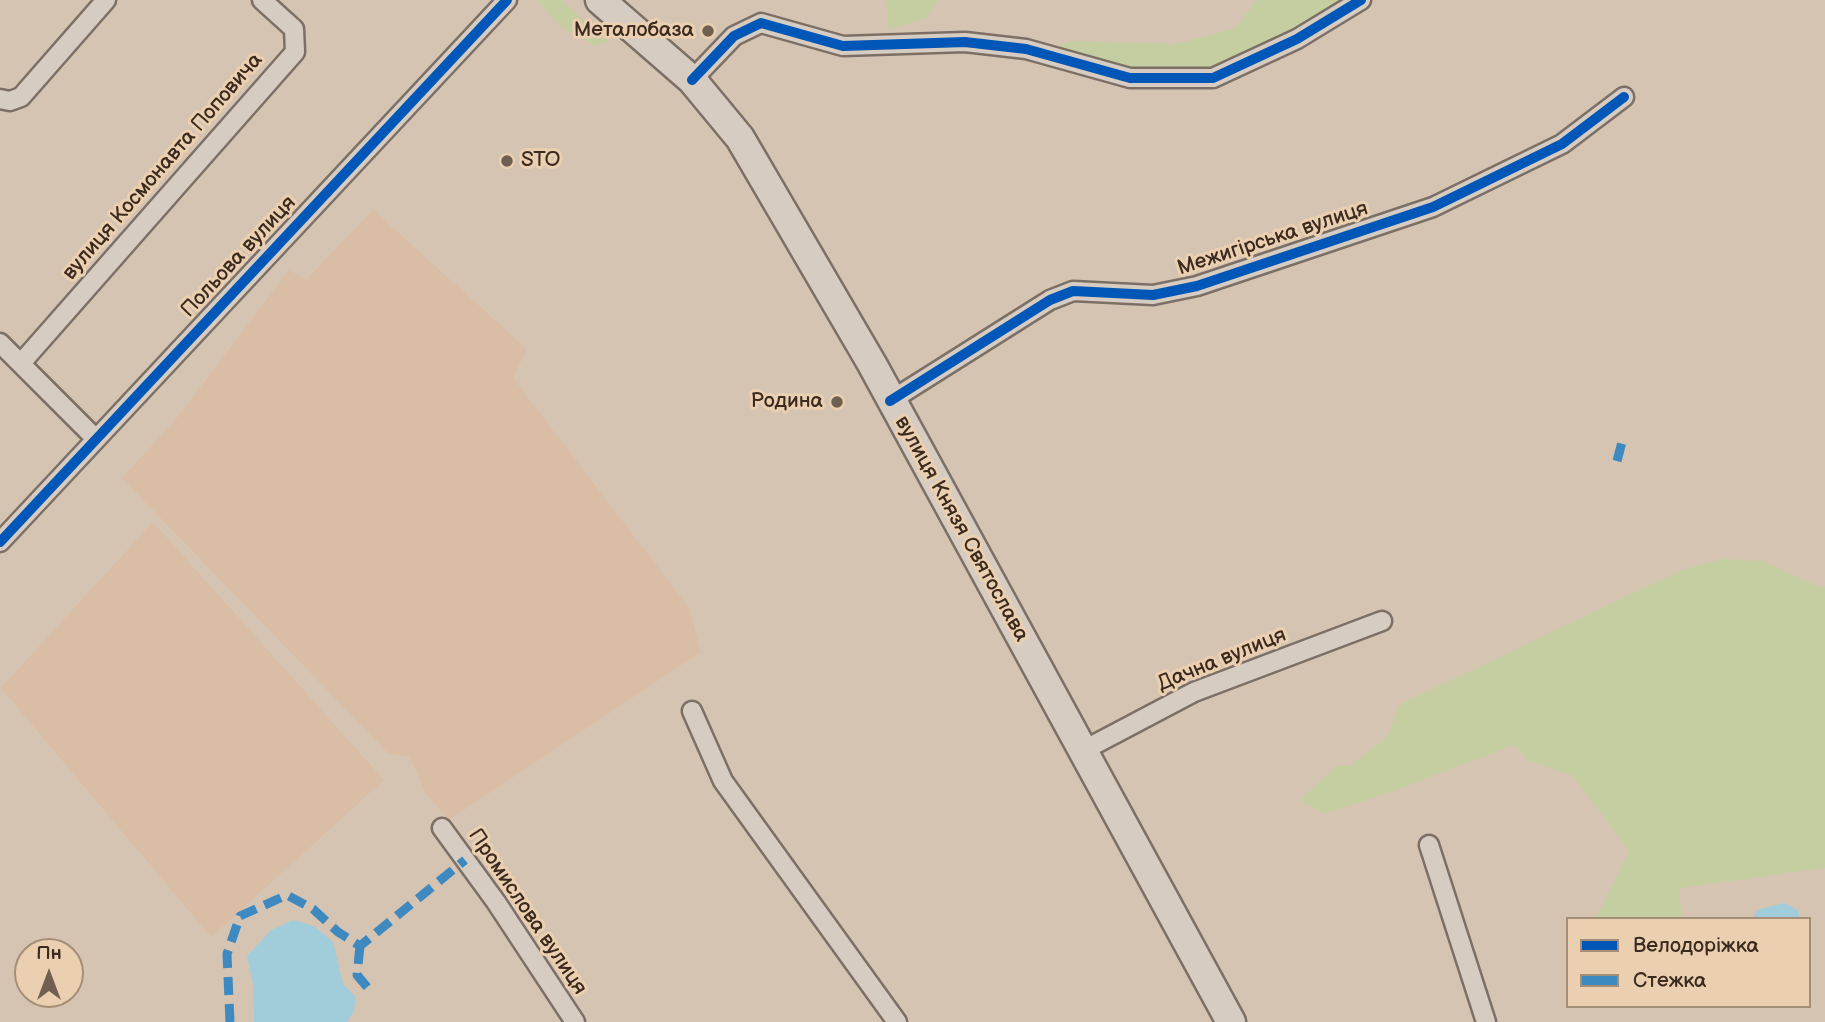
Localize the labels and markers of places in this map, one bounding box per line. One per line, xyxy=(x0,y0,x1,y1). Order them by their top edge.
place label: Металобаза xyxy=(574,18,694,44)
marker: Металобаза xyxy=(700,23,716,39)
place label: STO xyxy=(521,148,561,174)
marker: STO xyxy=(499,153,515,169)
place label: Родина xyxy=(751,389,823,415)
marker: Родина xyxy=(829,394,845,410)

